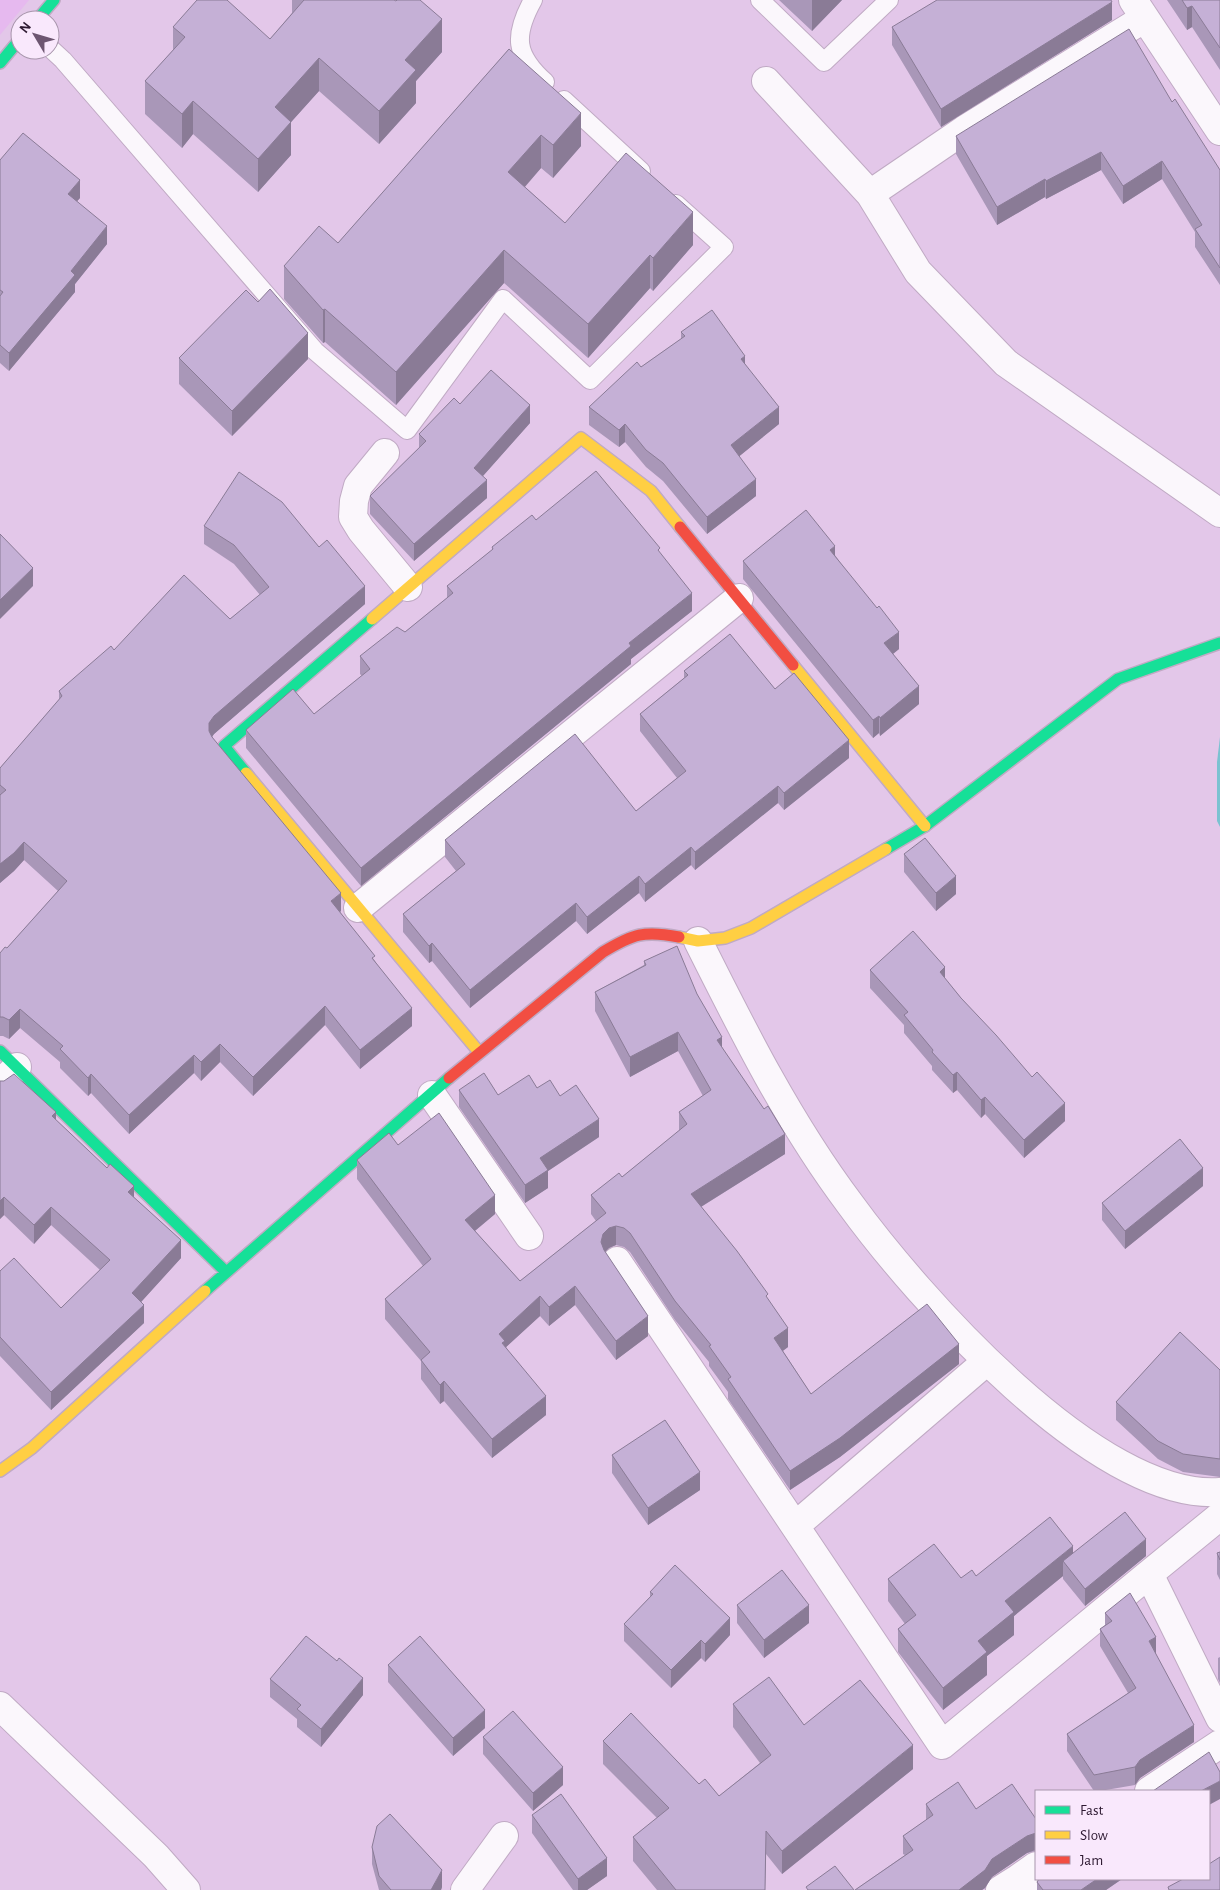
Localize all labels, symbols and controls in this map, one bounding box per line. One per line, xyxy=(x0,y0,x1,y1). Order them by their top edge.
north arrow xyxy=(10,10,60,60)
text: N xyxy=(17,19,34,36)
legend xyxy=(1035,1790,1210,1880)
text: Fast xyxy=(1080,1803,1104,1818)
text: Slow xyxy=(1080,1828,1108,1843)
text: Jam xyxy=(1080,1853,1103,1868)

